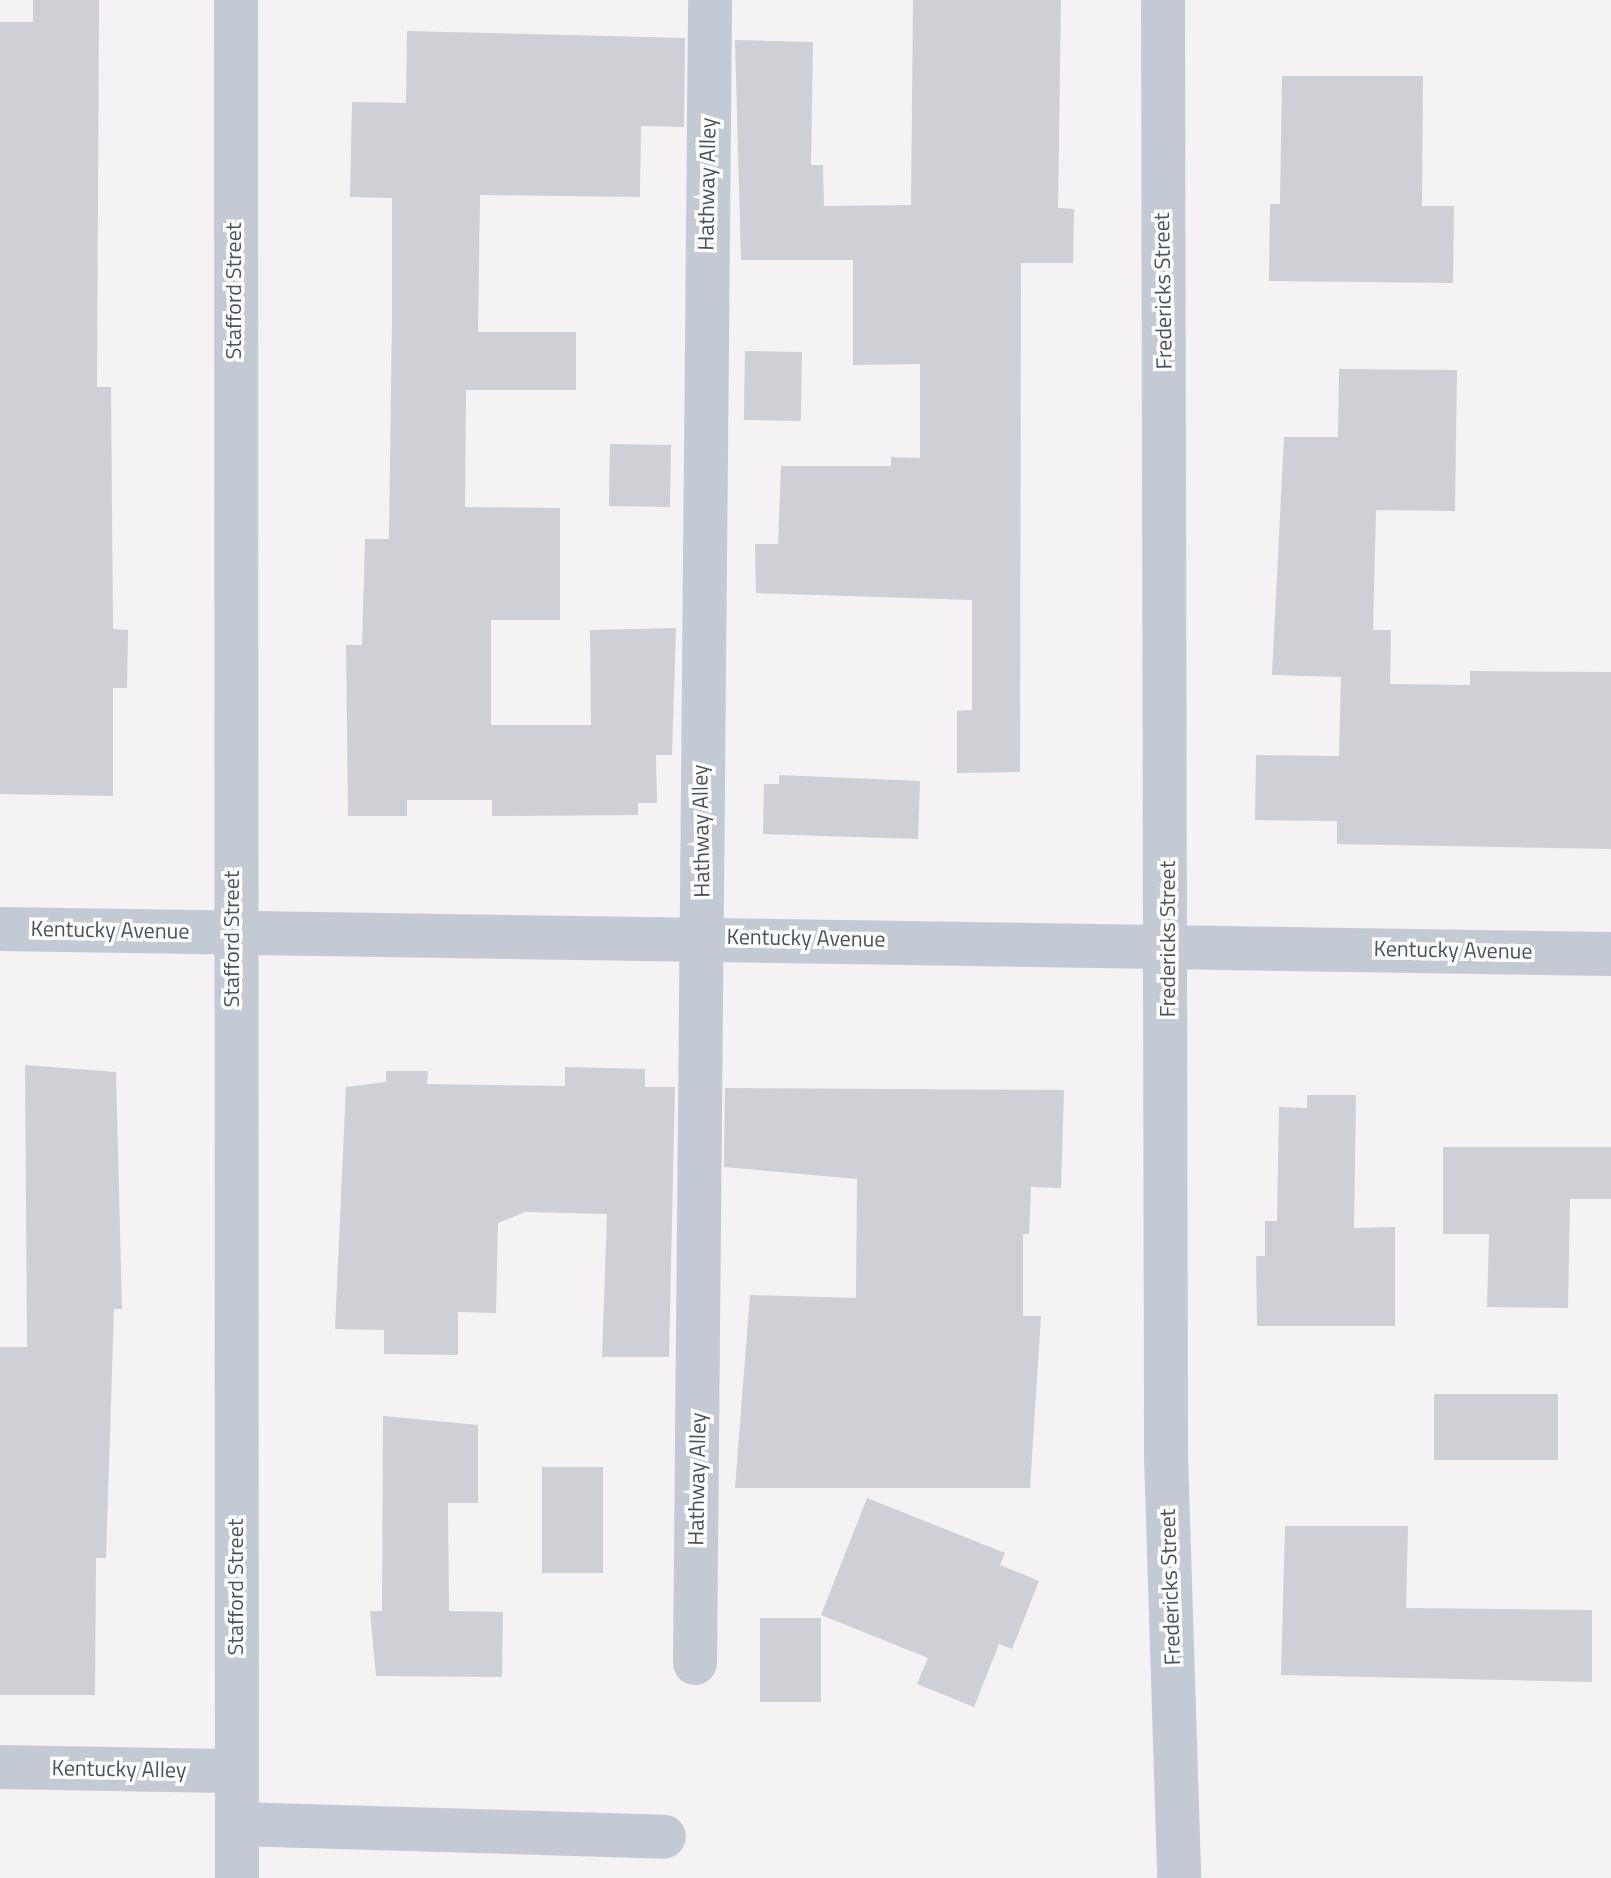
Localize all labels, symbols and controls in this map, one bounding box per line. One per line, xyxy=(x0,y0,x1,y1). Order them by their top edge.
street label: Hathway Alley xyxy=(693,117,721,251)
street label: Fredericks Street xyxy=(1148,212,1178,370)
street label: Stafford Street xyxy=(221,223,247,359)
street label: Hathway Alley xyxy=(687,764,715,898)
street label: Fredericks Street xyxy=(1155,861,1181,1017)
street label: Stafford Street xyxy=(219,871,245,1007)
street label: Kentucky Avenue xyxy=(30,915,190,945)
street label: Kentucky Avenue xyxy=(726,923,886,953)
street label: Kentucky Avenue xyxy=(1373,935,1533,965)
street label: Hathway Alley xyxy=(683,1412,711,1546)
street label: Fredericks Street xyxy=(1154,1508,1186,1666)
street label: Stafford Street xyxy=(223,1519,249,1655)
street label: Kentucky Alley xyxy=(51,1755,187,1783)

